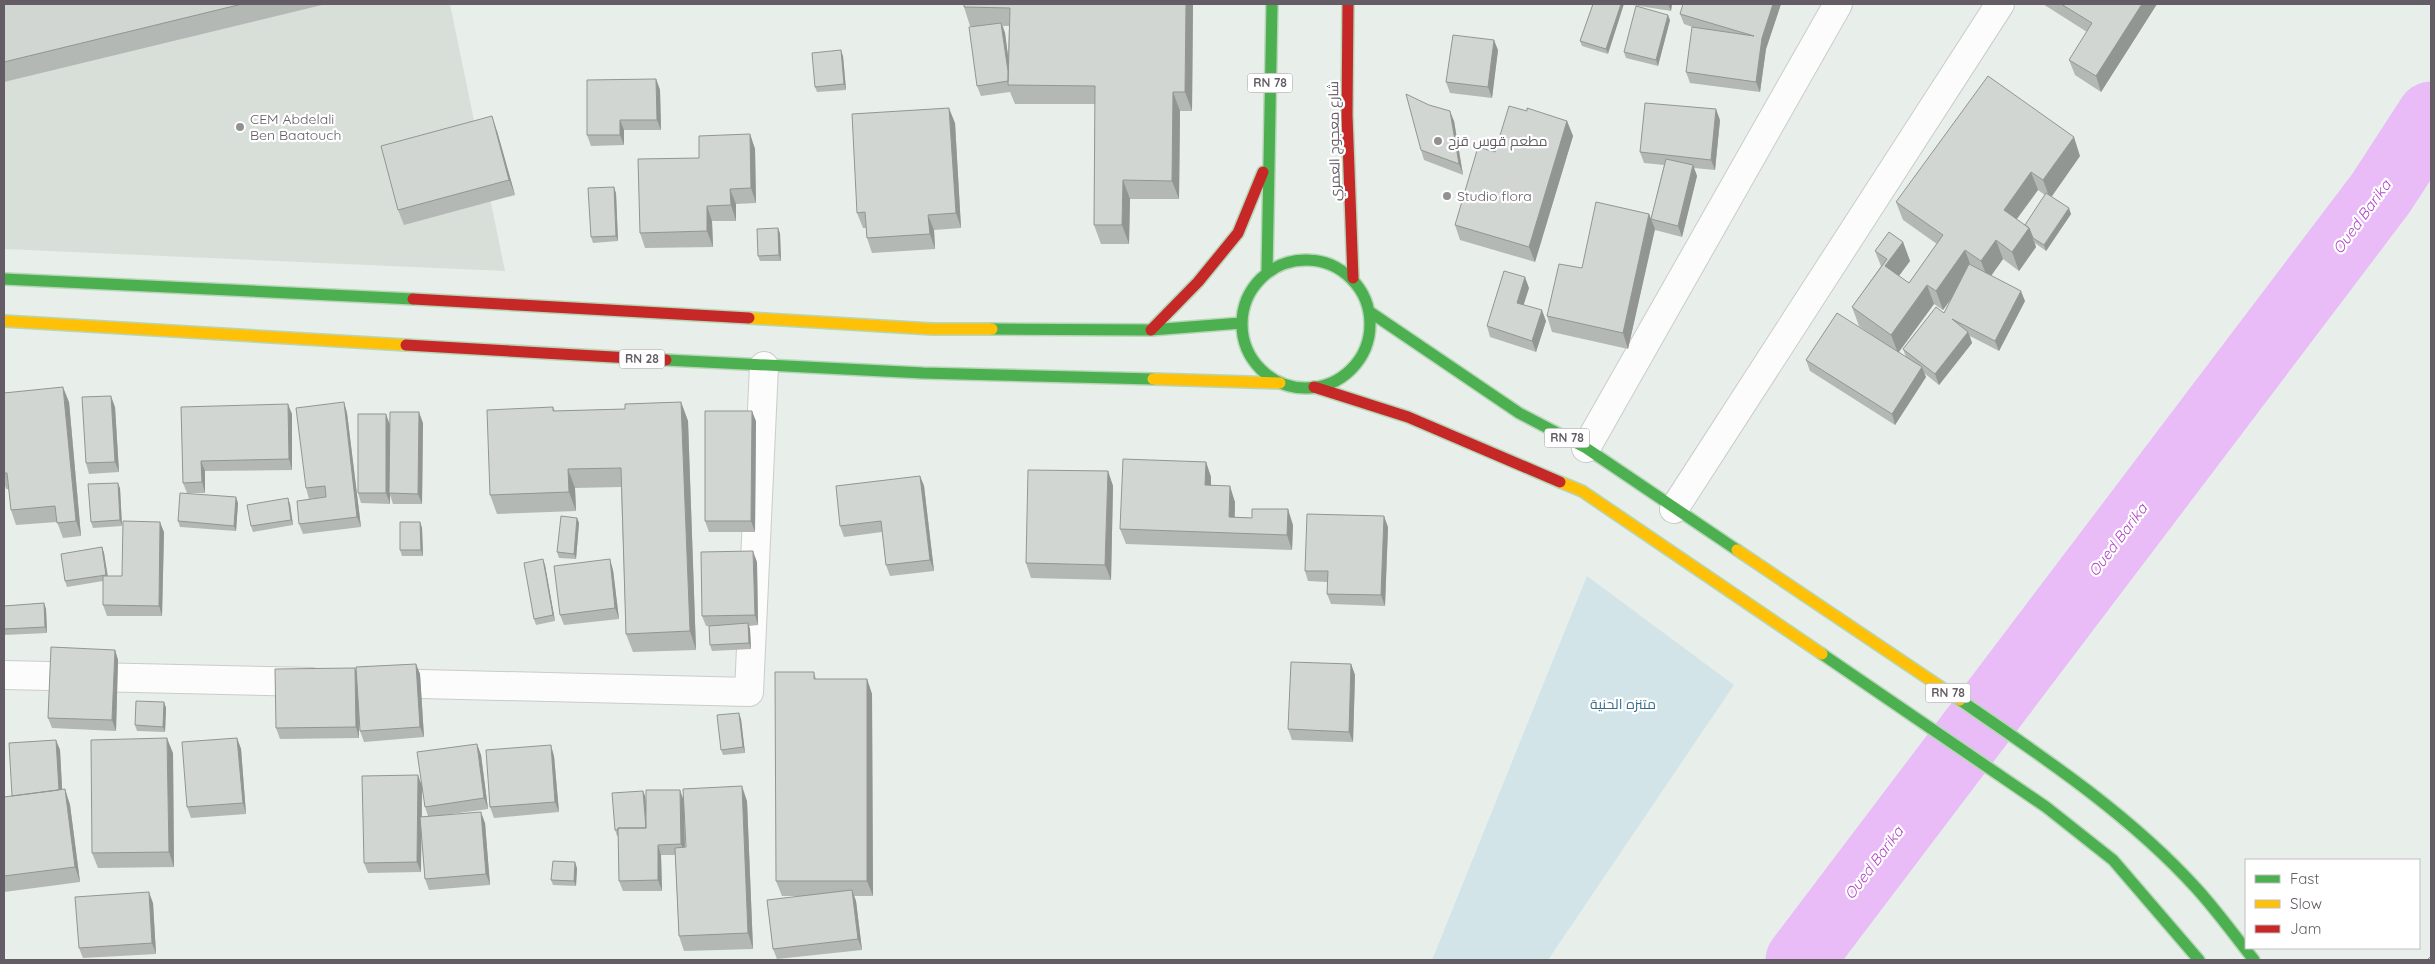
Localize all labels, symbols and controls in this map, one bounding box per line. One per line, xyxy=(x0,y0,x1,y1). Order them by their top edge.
road number: RN 78 xyxy=(1248,74,1292,92)
street label: شارع معجوج العمري xyxy=(1324,81,1347,201)
place label: CEM Abdelali Ben Baatouch xyxy=(250,110,341,144)
marker: CEM Abdelali Ben Baatouch xyxy=(234,121,246,133)
place label: مطعم قوس قزح xyxy=(1448,132,1548,151)
marker: مطعم قوس قزح xyxy=(1432,135,1444,147)
water label: Oued Barika xyxy=(2328,175,2395,257)
place label: Studio flora xyxy=(1457,187,1532,205)
marker: Studio flora xyxy=(1441,190,1453,202)
road number: RN 28 xyxy=(620,349,664,368)
road number: RN 78 xyxy=(1544,428,1590,448)
water label: Oued Barika xyxy=(2084,499,2152,580)
road number: RN 78 xyxy=(1926,684,1970,702)
park label: متنزه الحنية xyxy=(1590,695,1656,713)
water label: Oued Barika xyxy=(1840,822,1908,903)
legend xyxy=(2245,859,2420,949)
text: Fast xyxy=(2290,869,2319,888)
text: Slow xyxy=(2290,894,2322,913)
text: Jam xyxy=(2290,919,2321,938)

